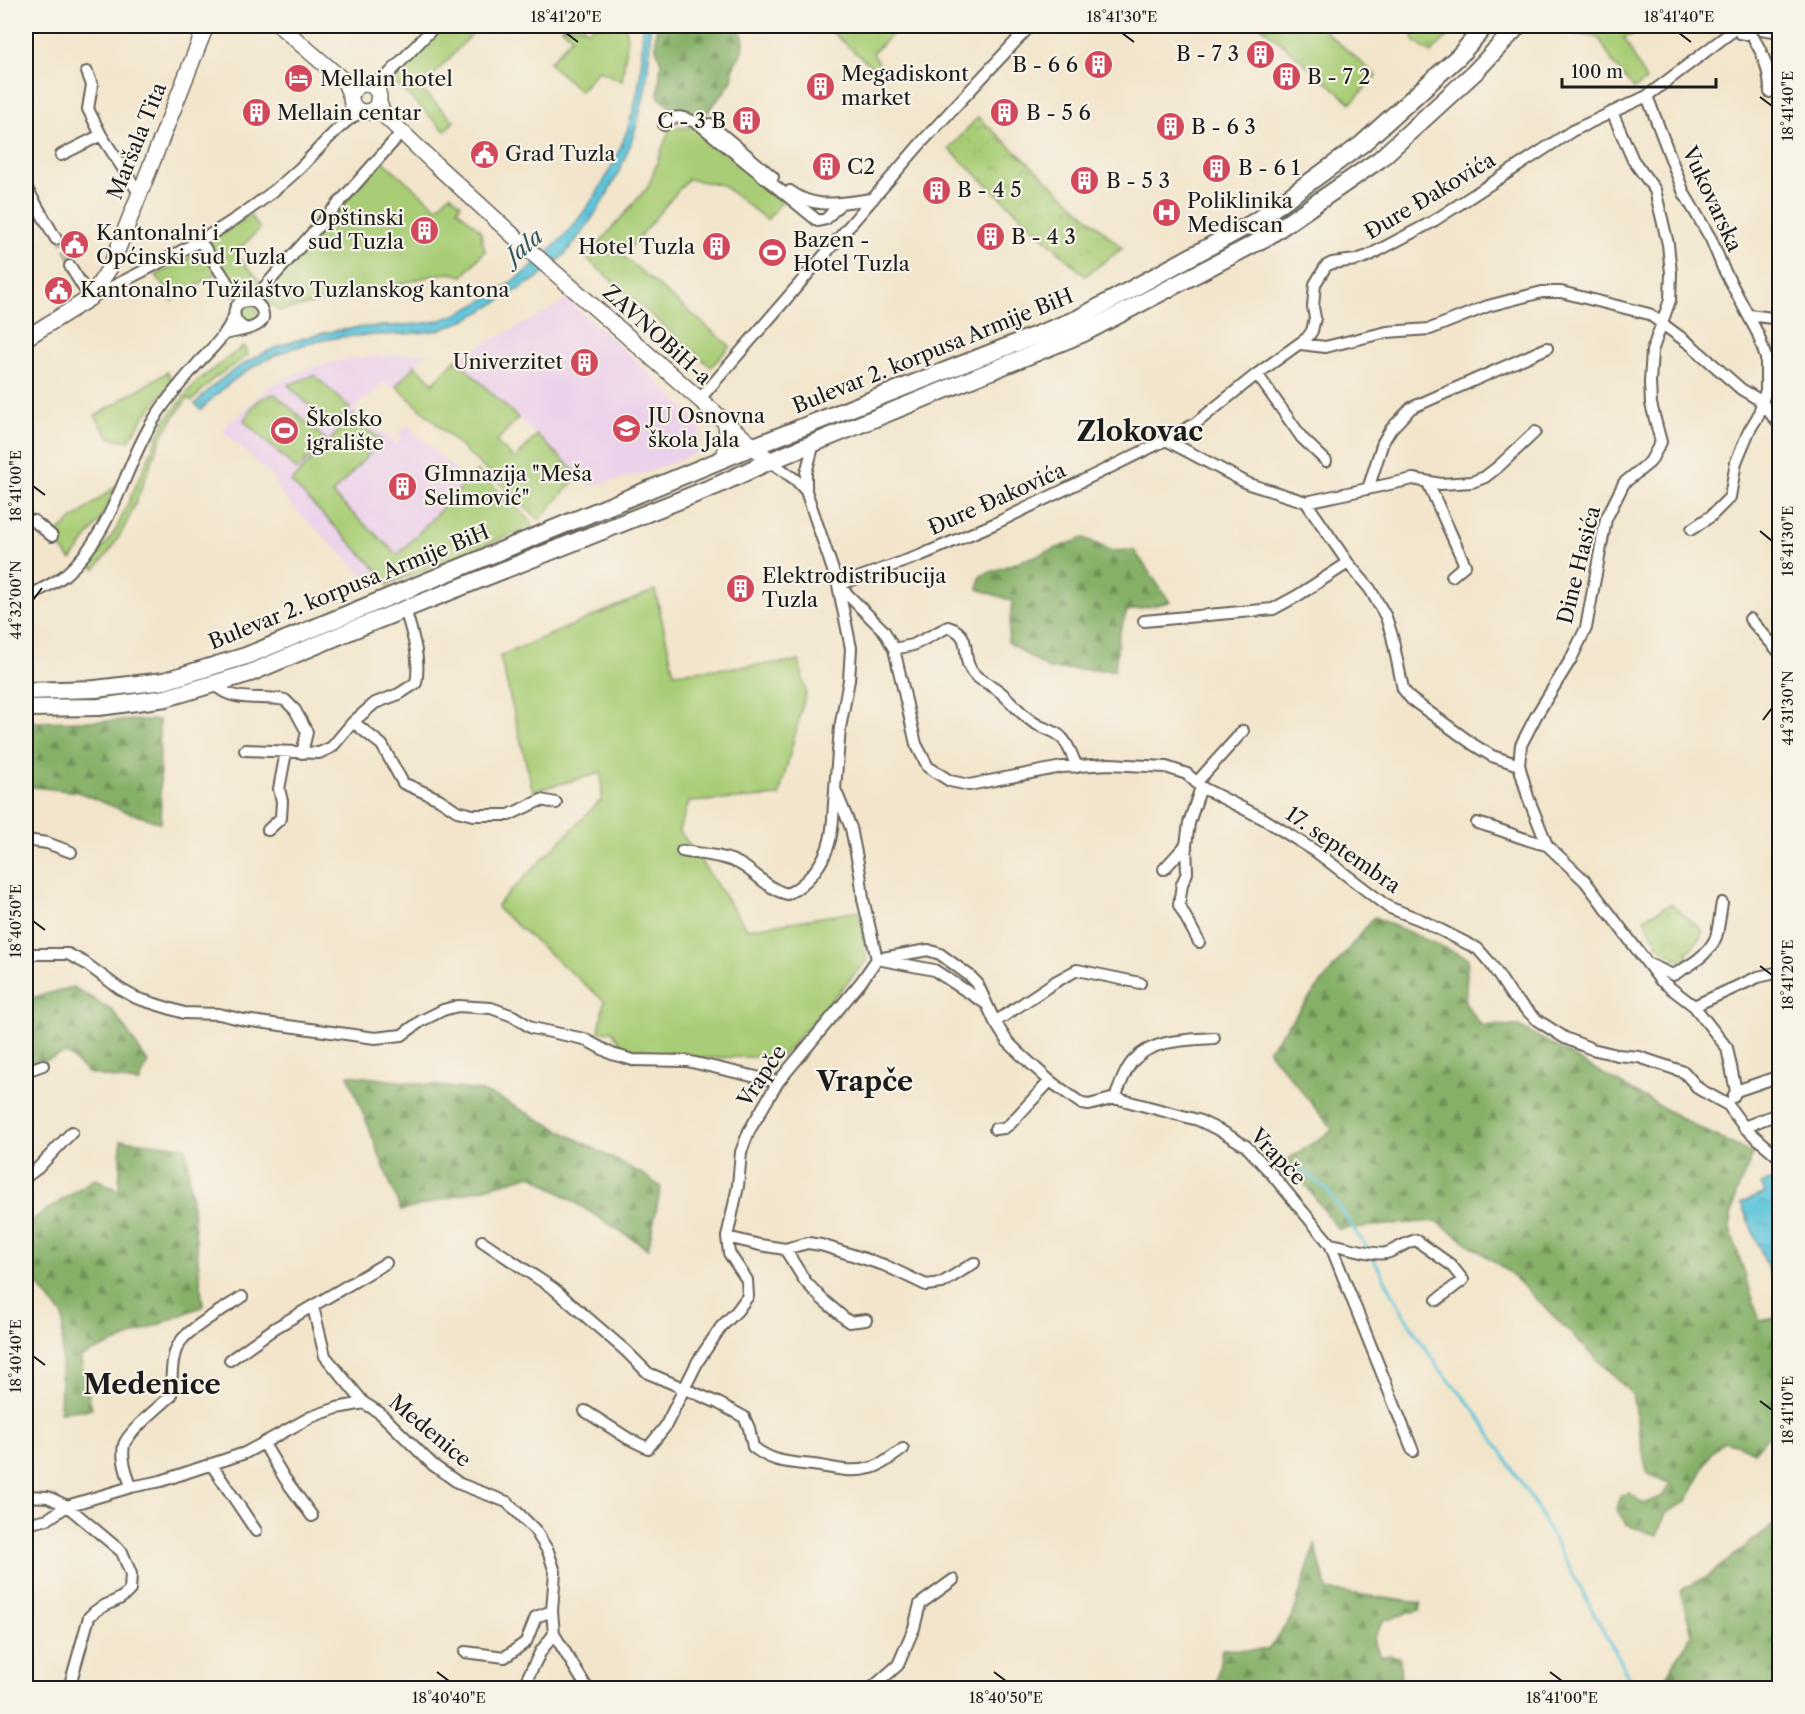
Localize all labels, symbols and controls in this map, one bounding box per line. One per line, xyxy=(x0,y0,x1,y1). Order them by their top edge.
text: 18°41'20"E xyxy=(530,7,602,26)
text: 18°41'30"E xyxy=(1087,7,1157,26)
text: 18°41'40"E xyxy=(1644,7,1714,26)
building icon: B - 7 3 xyxy=(1244,38,1276,70)
place label: B - 7 3 xyxy=(1176,41,1239,66)
building icon: B - 6 6 xyxy=(1083,49,1115,81)
scale bar xyxy=(1562,51,1716,89)
place label: B - 6 6 xyxy=(1012,52,1078,77)
place label: Megadiskont market xyxy=(841,61,969,110)
building icon: B - 7 2 xyxy=(1270,61,1302,93)
text: 100 m xyxy=(1571,61,1623,83)
hotel icon: Mellain hotel xyxy=(283,63,315,95)
place label: B - 7 2 xyxy=(1307,64,1370,89)
place label: Mellain hotel xyxy=(320,66,453,91)
building icon: Megadiskont market xyxy=(804,70,836,102)
text: 18°41'40"E xyxy=(1778,71,1797,141)
street label: Maršala Tita xyxy=(102,78,172,203)
building icon: Mellain centar xyxy=(240,97,272,129)
building icon: B - 5 6 xyxy=(989,97,1021,129)
place label: Mellain centar xyxy=(277,100,422,125)
place label: B - 5 6 xyxy=(1026,100,1091,125)
building icon: C - 3 B xyxy=(731,105,763,137)
place label: C - 3 B xyxy=(657,108,726,133)
building icon: B - 6 3 xyxy=(1154,111,1186,143)
place label: B - 6 3 xyxy=(1191,114,1256,139)
public building icon: Grad Tuzla xyxy=(468,138,500,170)
place label: Grad Tuzla xyxy=(505,141,617,166)
street label: Vukovarska xyxy=(1677,141,1748,256)
street label: Đure Đakovića xyxy=(1360,146,1500,244)
building icon: C2 xyxy=(810,151,842,183)
building icon: B - 6 1 xyxy=(1201,152,1233,184)
place label: C2 xyxy=(847,154,875,179)
place label: B - 6 1 xyxy=(1238,155,1300,180)
building icon: B - 5 3 xyxy=(1069,165,1101,197)
place label: B - 5 3 xyxy=(1106,168,1170,193)
building icon: B - 4 5 xyxy=(920,174,952,206)
place label: B - 4 5 xyxy=(957,177,1022,202)
place label: Poliklinika Mediscan xyxy=(1187,188,1294,237)
hospital icon: Poliklinika Mediscan xyxy=(1150,197,1182,229)
place label: Opštinski sud Tuzla xyxy=(308,205,405,254)
building icon: Opštinski sud Tuzla xyxy=(409,214,441,246)
place label: Kantonalni i Općinski sud Tuzla xyxy=(96,220,287,269)
building icon: B - 4 3 xyxy=(974,221,1006,253)
water label: Jala xyxy=(496,223,548,274)
place label: B - 4 3 xyxy=(1011,224,1076,249)
place label: Bazen - Hotel Tuzla xyxy=(793,227,911,276)
public building icon: Kantonalni i Općinski sud Tuzla xyxy=(59,229,91,261)
building icon: Hotel Tuzla xyxy=(700,231,732,263)
place label: Hotel Tuzla xyxy=(578,234,696,259)
sports icon: Bazen - Hotel Tuzla xyxy=(756,236,788,268)
public building icon: Kantonalno Tužilaštvo Tuzlanskog kantona xyxy=(43,274,75,306)
place label: Kantonalno Tužilaštvo Tuzlanskog kantona xyxy=(80,277,511,302)
street label: ZAVNOBiH-a xyxy=(598,279,717,390)
street label: Bulevar 2. korpusa Armije BiH xyxy=(789,283,1077,418)
building icon: Univerzitet xyxy=(568,346,600,378)
place label: Univerzitet xyxy=(453,349,564,374)
place label: JU Osnovna škola Jala xyxy=(645,403,766,452)
place label: Školsko igralište xyxy=(306,406,384,455)
school or university icon: JU Osnovna škola Jala xyxy=(611,412,643,444)
sports icon: Školsko igralište xyxy=(269,415,301,447)
district label: Zlokovac xyxy=(1077,415,1203,448)
text: 18°41'00"E xyxy=(6,450,25,522)
street label: Đure Đakovića xyxy=(924,457,1070,540)
place label: GImnazija "Meša Selimović" xyxy=(424,461,593,510)
building icon: GImnazija "Meša Selimović" xyxy=(387,470,419,502)
street label: Dine Hasića xyxy=(1552,502,1605,626)
text: 18°41'30"E xyxy=(1778,506,1797,576)
street label: Bulevar 2. korpusa Armije BiH xyxy=(205,519,493,654)
text: 44°32'00"N xyxy=(6,560,25,640)
place label: Elektrodistribucija Tuzla xyxy=(762,563,947,612)
building icon: Elektrodistribucija Tuzla xyxy=(725,572,757,604)
text: 44°31'30"N xyxy=(1778,670,1797,746)
street label: 17. septembra xyxy=(1281,801,1406,899)
text: 18°40'50"E xyxy=(6,884,25,958)
text: 18°41'20"E xyxy=(1778,939,1797,1011)
street label: Vrapče xyxy=(731,1040,791,1112)
district label: Vrapče xyxy=(816,1065,913,1098)
street label: Vrapče xyxy=(1245,1122,1311,1190)
text: 18°40'40"E xyxy=(6,1319,25,1393)
district label: Medenice xyxy=(83,1368,221,1401)
text: 18°41'10"E xyxy=(1778,1376,1797,1444)
street label: Medenice xyxy=(384,1389,476,1472)
text: 18°40'40"E xyxy=(412,1688,486,1707)
text: 18°40'50"E xyxy=(969,1688,1043,1707)
text: 18°41'00"E xyxy=(1526,1688,1598,1707)

